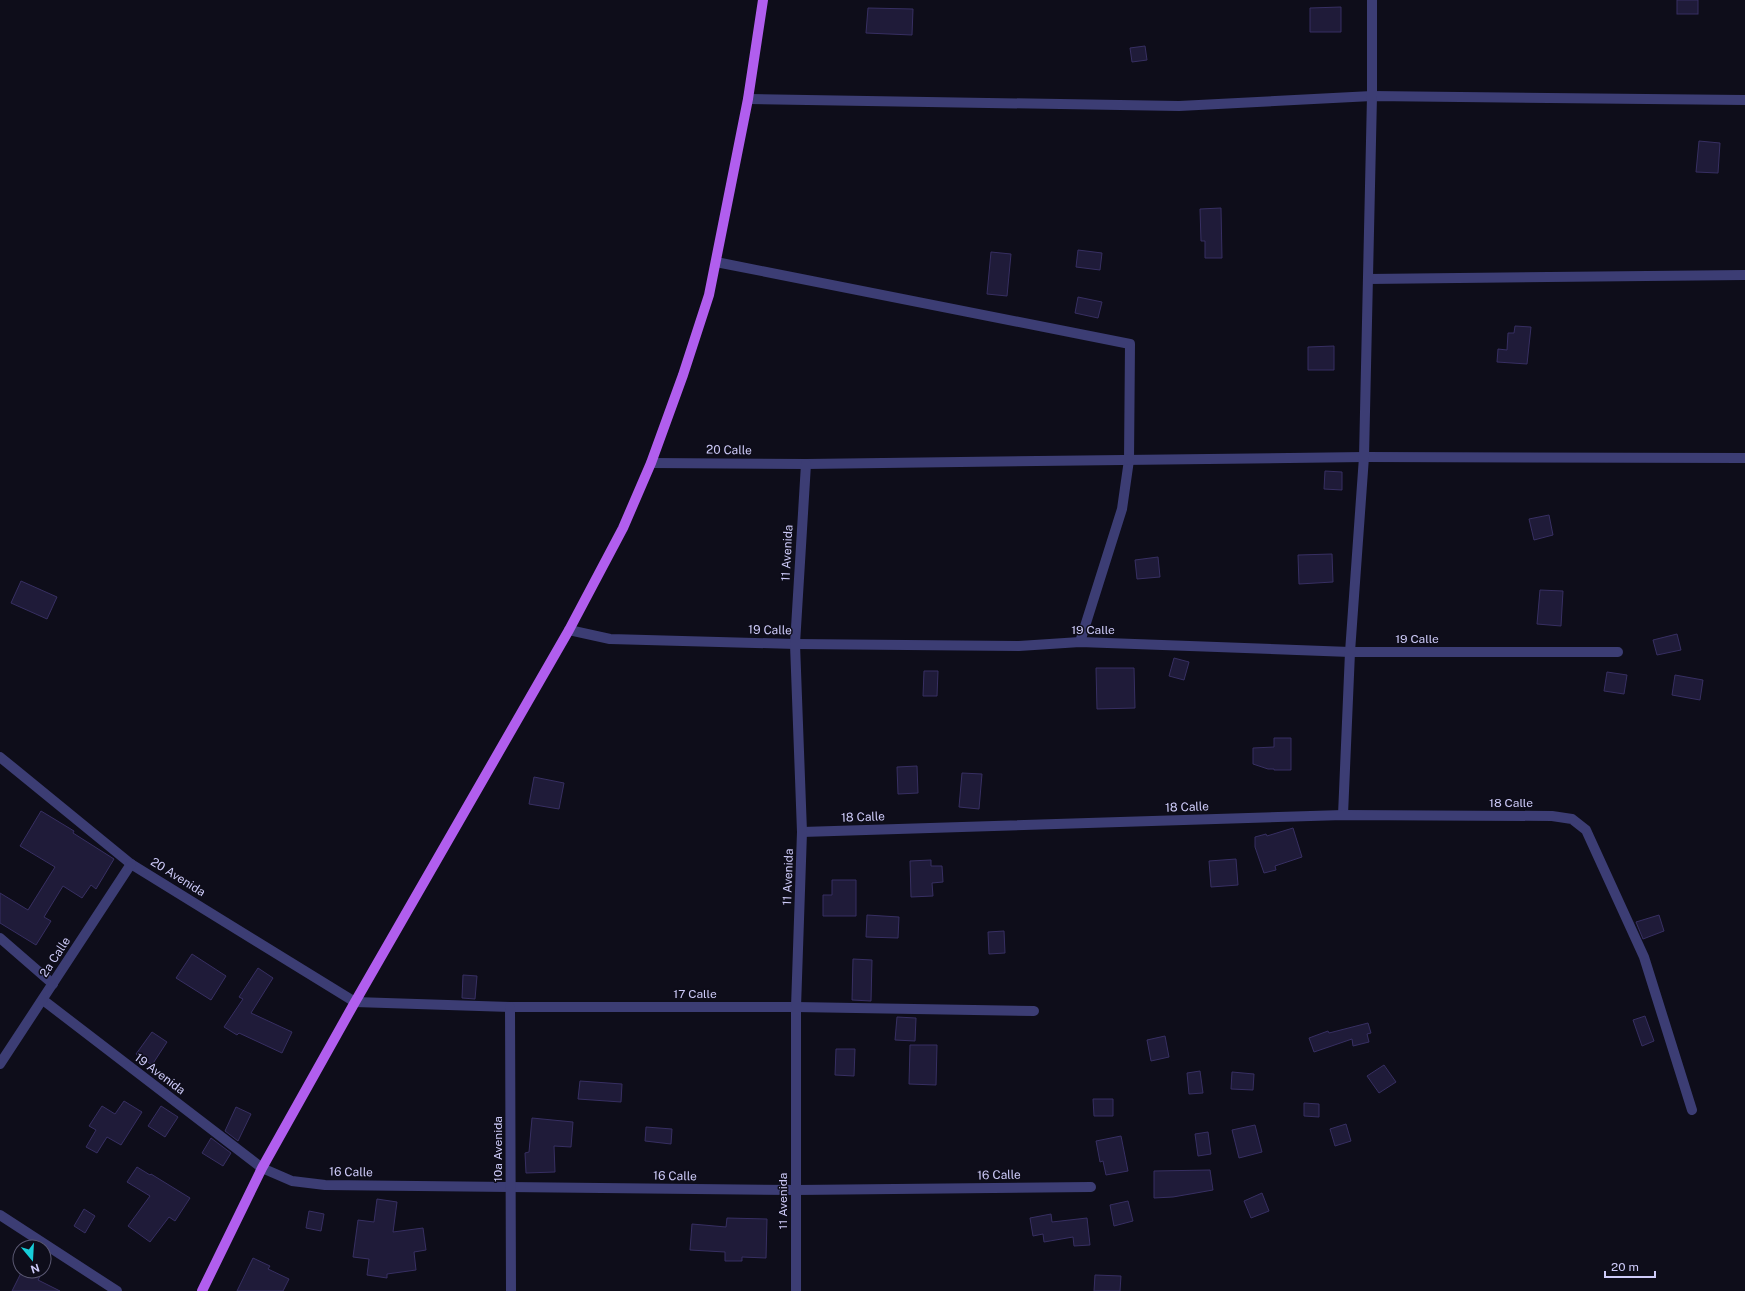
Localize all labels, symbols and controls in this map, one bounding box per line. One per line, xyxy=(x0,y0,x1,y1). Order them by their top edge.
street label: 20 Calle xyxy=(706,443,752,457)
street label: 11 Avenida xyxy=(779,524,795,582)
street label: 19 Calle xyxy=(748,623,792,637)
street label: 19 Calle xyxy=(1071,623,1115,637)
street label: 19 Calle xyxy=(1395,632,1439,646)
street label: 18 Calle xyxy=(1489,796,1533,810)
street label: 18 Calle xyxy=(1165,799,1209,815)
street label: 18 Calle xyxy=(841,809,885,825)
street label: 11 Avenida xyxy=(780,848,796,906)
street label: 20 Avenida xyxy=(148,855,208,899)
street label: 2a Calle xyxy=(37,934,73,980)
street label: 17 Calle xyxy=(673,987,717,1001)
street label: 19 Avenida xyxy=(132,1051,188,1097)
street label: 10a Avenida xyxy=(491,1116,505,1182)
street label: 16 Calle xyxy=(329,1165,373,1179)
street label: 16 Calle xyxy=(977,1168,1021,1182)
street label: 16 Calle xyxy=(653,1169,697,1183)
street label: 11 Avenida xyxy=(776,1173,790,1229)
north arrow xyxy=(12,1239,52,1279)
scale bar xyxy=(1605,1253,1655,1279)
text: 20 m xyxy=(1611,1260,1639,1274)
text: N xyxy=(29,1261,41,1276)

